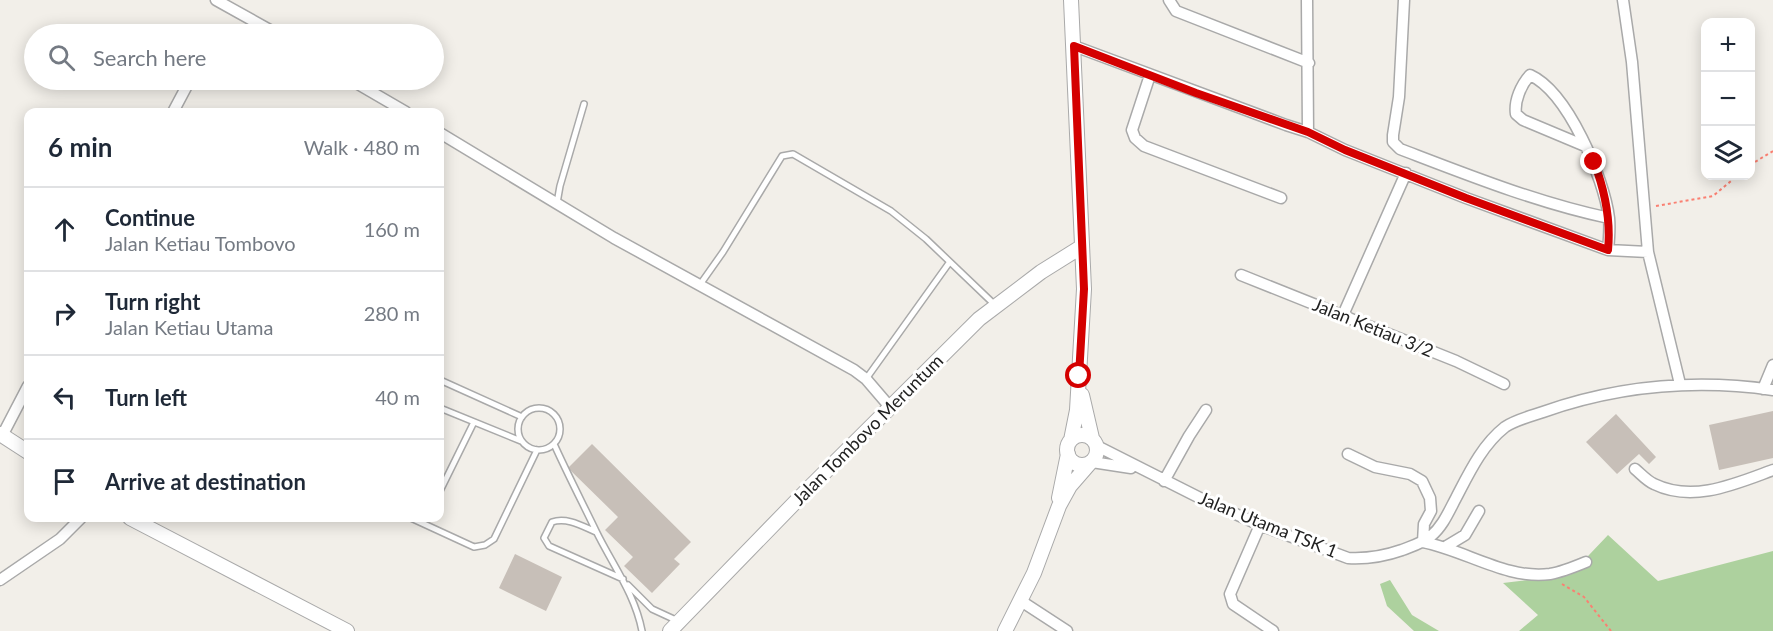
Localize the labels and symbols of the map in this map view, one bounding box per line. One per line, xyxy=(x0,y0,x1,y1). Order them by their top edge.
route end xyxy=(1580,148,1606,174)
street label: Jalan Ketiau 3/2 xyxy=(1310,293,1437,361)
street label: Jalan Tombovo Meruntum xyxy=(787,349,947,509)
route start xyxy=(1065,362,1091,388)
street label: Jalan Utama TSK 1 xyxy=(1196,486,1341,562)

